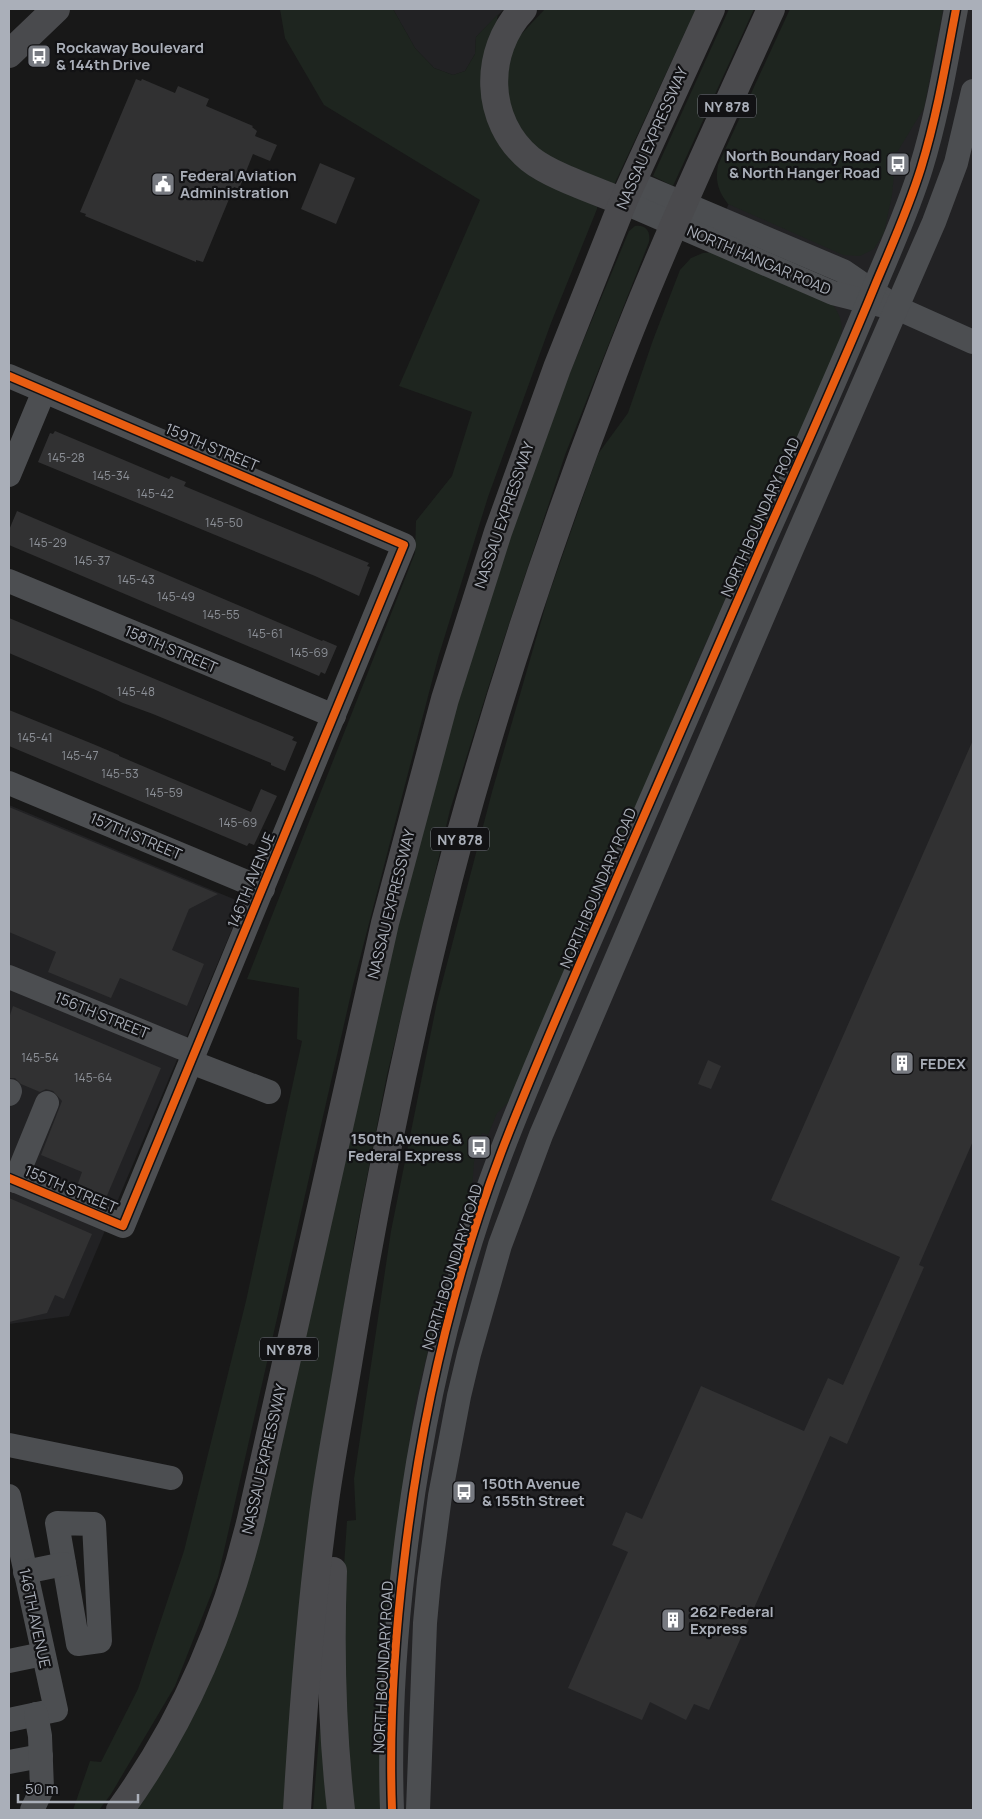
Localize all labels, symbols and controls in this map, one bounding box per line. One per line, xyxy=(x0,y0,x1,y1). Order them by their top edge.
place label: Rockaway Boulevard & 144th Drive xyxy=(56,37,204,75)
bus stop icon: Rockaway Boulevard & 144th Drive xyxy=(26,43,52,69)
street label: NASSAU EXPRESSWAY xyxy=(611,63,693,212)
road number: NY 878 xyxy=(698,94,756,118)
place label: North Boundary Road & North Hanger Road xyxy=(726,145,880,183)
bus stop icon: North Boundary Road & North Hanger Road xyxy=(885,151,911,177)
place label: Federal Aviation Administration xyxy=(180,165,297,203)
public building icon: Federal Aviation Administration xyxy=(150,171,176,197)
street label: NORTH HANGAR ROAD xyxy=(684,220,834,300)
street label: 159TH STREET xyxy=(162,418,262,476)
street label: NORTH BOUNDARY ROAD xyxy=(715,434,805,600)
street label: NASSAU EXPRESSWAY xyxy=(469,438,539,591)
house number: 145-28 xyxy=(47,449,85,466)
house number: 145-34 xyxy=(92,467,130,484)
house number: 145-42 xyxy=(136,485,174,502)
house number: 145-50 xyxy=(205,514,243,531)
house number: 145-29 xyxy=(29,534,67,551)
house number: 145-37 xyxy=(74,552,110,569)
house number: 145-43 xyxy=(117,571,155,588)
house number: 145-49 xyxy=(157,588,195,605)
house number: 145-55 xyxy=(202,606,240,623)
street label: 158TH STREET xyxy=(121,620,221,678)
house number: 145-61 xyxy=(247,625,283,642)
house number: 145-69 xyxy=(290,644,328,661)
house number: 145-48 xyxy=(117,683,155,700)
house number: 145-41 xyxy=(17,729,53,746)
house number: 145-47 xyxy=(62,747,98,764)
house number: 145-53 xyxy=(101,765,139,782)
house number: 145-59 xyxy=(145,784,183,801)
street label: NORTH BOUNDARY ROAD xyxy=(555,804,641,972)
street label: 157TH STREET xyxy=(87,807,185,865)
house number: 145-69 xyxy=(219,814,257,831)
street label: NASSAU EXPRESSWAY xyxy=(362,826,420,981)
road number: NY 878 xyxy=(431,828,489,851)
street label: 146TH AVENUE xyxy=(222,829,280,931)
street label: 156TH STREET xyxy=(52,987,152,1043)
house number: 145-54 xyxy=(21,1049,59,1066)
building icon: FEDEX xyxy=(889,1050,915,1076)
place label: FEDEX xyxy=(920,1053,966,1074)
house number: 145-64 xyxy=(74,1069,112,1086)
place label: 150th Avenue & Federal Express xyxy=(348,1128,462,1166)
bus stop icon: 150th Avenue & Federal Express xyxy=(466,1134,492,1160)
street label: 155TH STREET xyxy=(21,1160,121,1218)
street label: NORTH BOUNDARY ROAD xyxy=(417,1181,487,1353)
road number: NY 878 xyxy=(260,1338,318,1360)
street label: NASSAU EXPRESSWAY xyxy=(236,1381,292,1536)
place label: 150th Avenue & 155th Street xyxy=(482,1473,585,1511)
bus stop icon: 150th Avenue & 155th Street xyxy=(451,1479,477,1505)
street label: 146TH AVENUE xyxy=(14,1566,56,1670)
street label: NORTH BOUNDARY ROAD xyxy=(368,1580,398,1754)
place label: 262 Federal Express xyxy=(690,1601,774,1639)
building icon: 262 Federal Express xyxy=(660,1607,686,1633)
scale bar xyxy=(18,1772,138,1804)
text: 50 m xyxy=(25,1778,59,1799)

